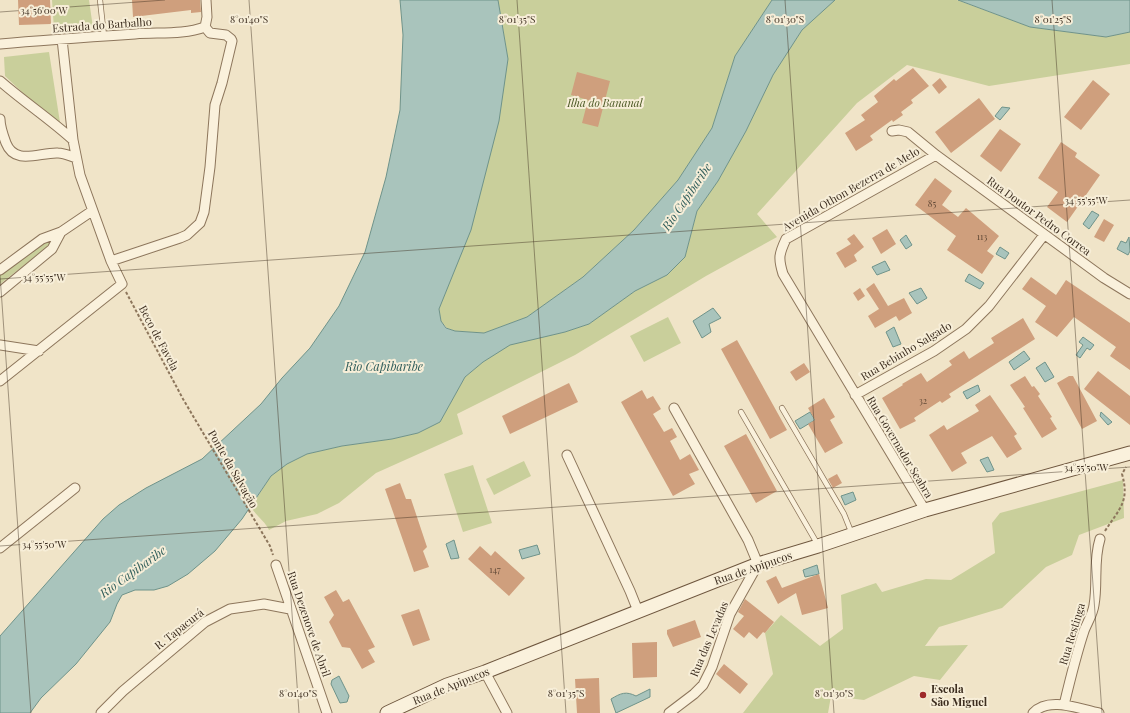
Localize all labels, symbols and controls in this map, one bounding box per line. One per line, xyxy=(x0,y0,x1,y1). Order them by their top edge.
text: 34°56'00"W xyxy=(20,3,69,17)
text: 8°01'40"S xyxy=(230,12,268,26)
text: 8°01'35"S xyxy=(499,12,535,26)
text: 8°01'30"S xyxy=(766,12,804,26)
text: 8°01'25"S xyxy=(1035,12,1071,26)
street label: Estrada do Barbalho xyxy=(52,14,152,35)
park label: Ilha do Bananal xyxy=(566,95,644,110)
street label: Avenida Othon Bezerra de Melo xyxy=(779,143,922,234)
water label: Rio Capibaribe xyxy=(657,160,715,234)
street label: Rua Doutor Pedro Correa xyxy=(984,173,1095,259)
text: 34°55'55"W xyxy=(1064,193,1108,207)
house number: 85 xyxy=(928,197,936,209)
house number: 113 xyxy=(977,230,987,242)
text: 34°55'55"W xyxy=(22,270,66,284)
street label: Beco de Favela xyxy=(136,302,183,374)
street label: Rua Bebinho Salgado xyxy=(858,318,954,384)
water label: Rio Capibaribe xyxy=(344,358,423,374)
street label: Rua Governador Seabra xyxy=(864,393,937,501)
house number: 32 xyxy=(919,394,927,406)
street label: Ponte da Salvação xyxy=(205,427,262,511)
text: 34°55'50"W xyxy=(1064,460,1109,474)
text: 34°55'50"W xyxy=(22,537,67,551)
water label: Rio Capibaribe xyxy=(95,542,169,601)
street label: Rua de Apipucos xyxy=(712,547,794,588)
house number: 147 xyxy=(489,563,501,575)
street label: Rua Dezenove de Abril xyxy=(284,569,335,679)
street label: Rua das Levadas xyxy=(686,599,731,679)
street label: Rua Restinga xyxy=(1055,601,1088,667)
street label: R. Tapacurá xyxy=(151,604,207,653)
street label: Rua de Apipucos xyxy=(410,663,491,708)
place label: Escola São Miguel xyxy=(931,681,988,709)
text: 8°01'40"S xyxy=(279,686,317,700)
text: 8°01'35"S xyxy=(548,686,584,700)
text: 8°01'30"S xyxy=(815,686,853,700)
marker: Escola São Miguel xyxy=(918,690,928,700)

